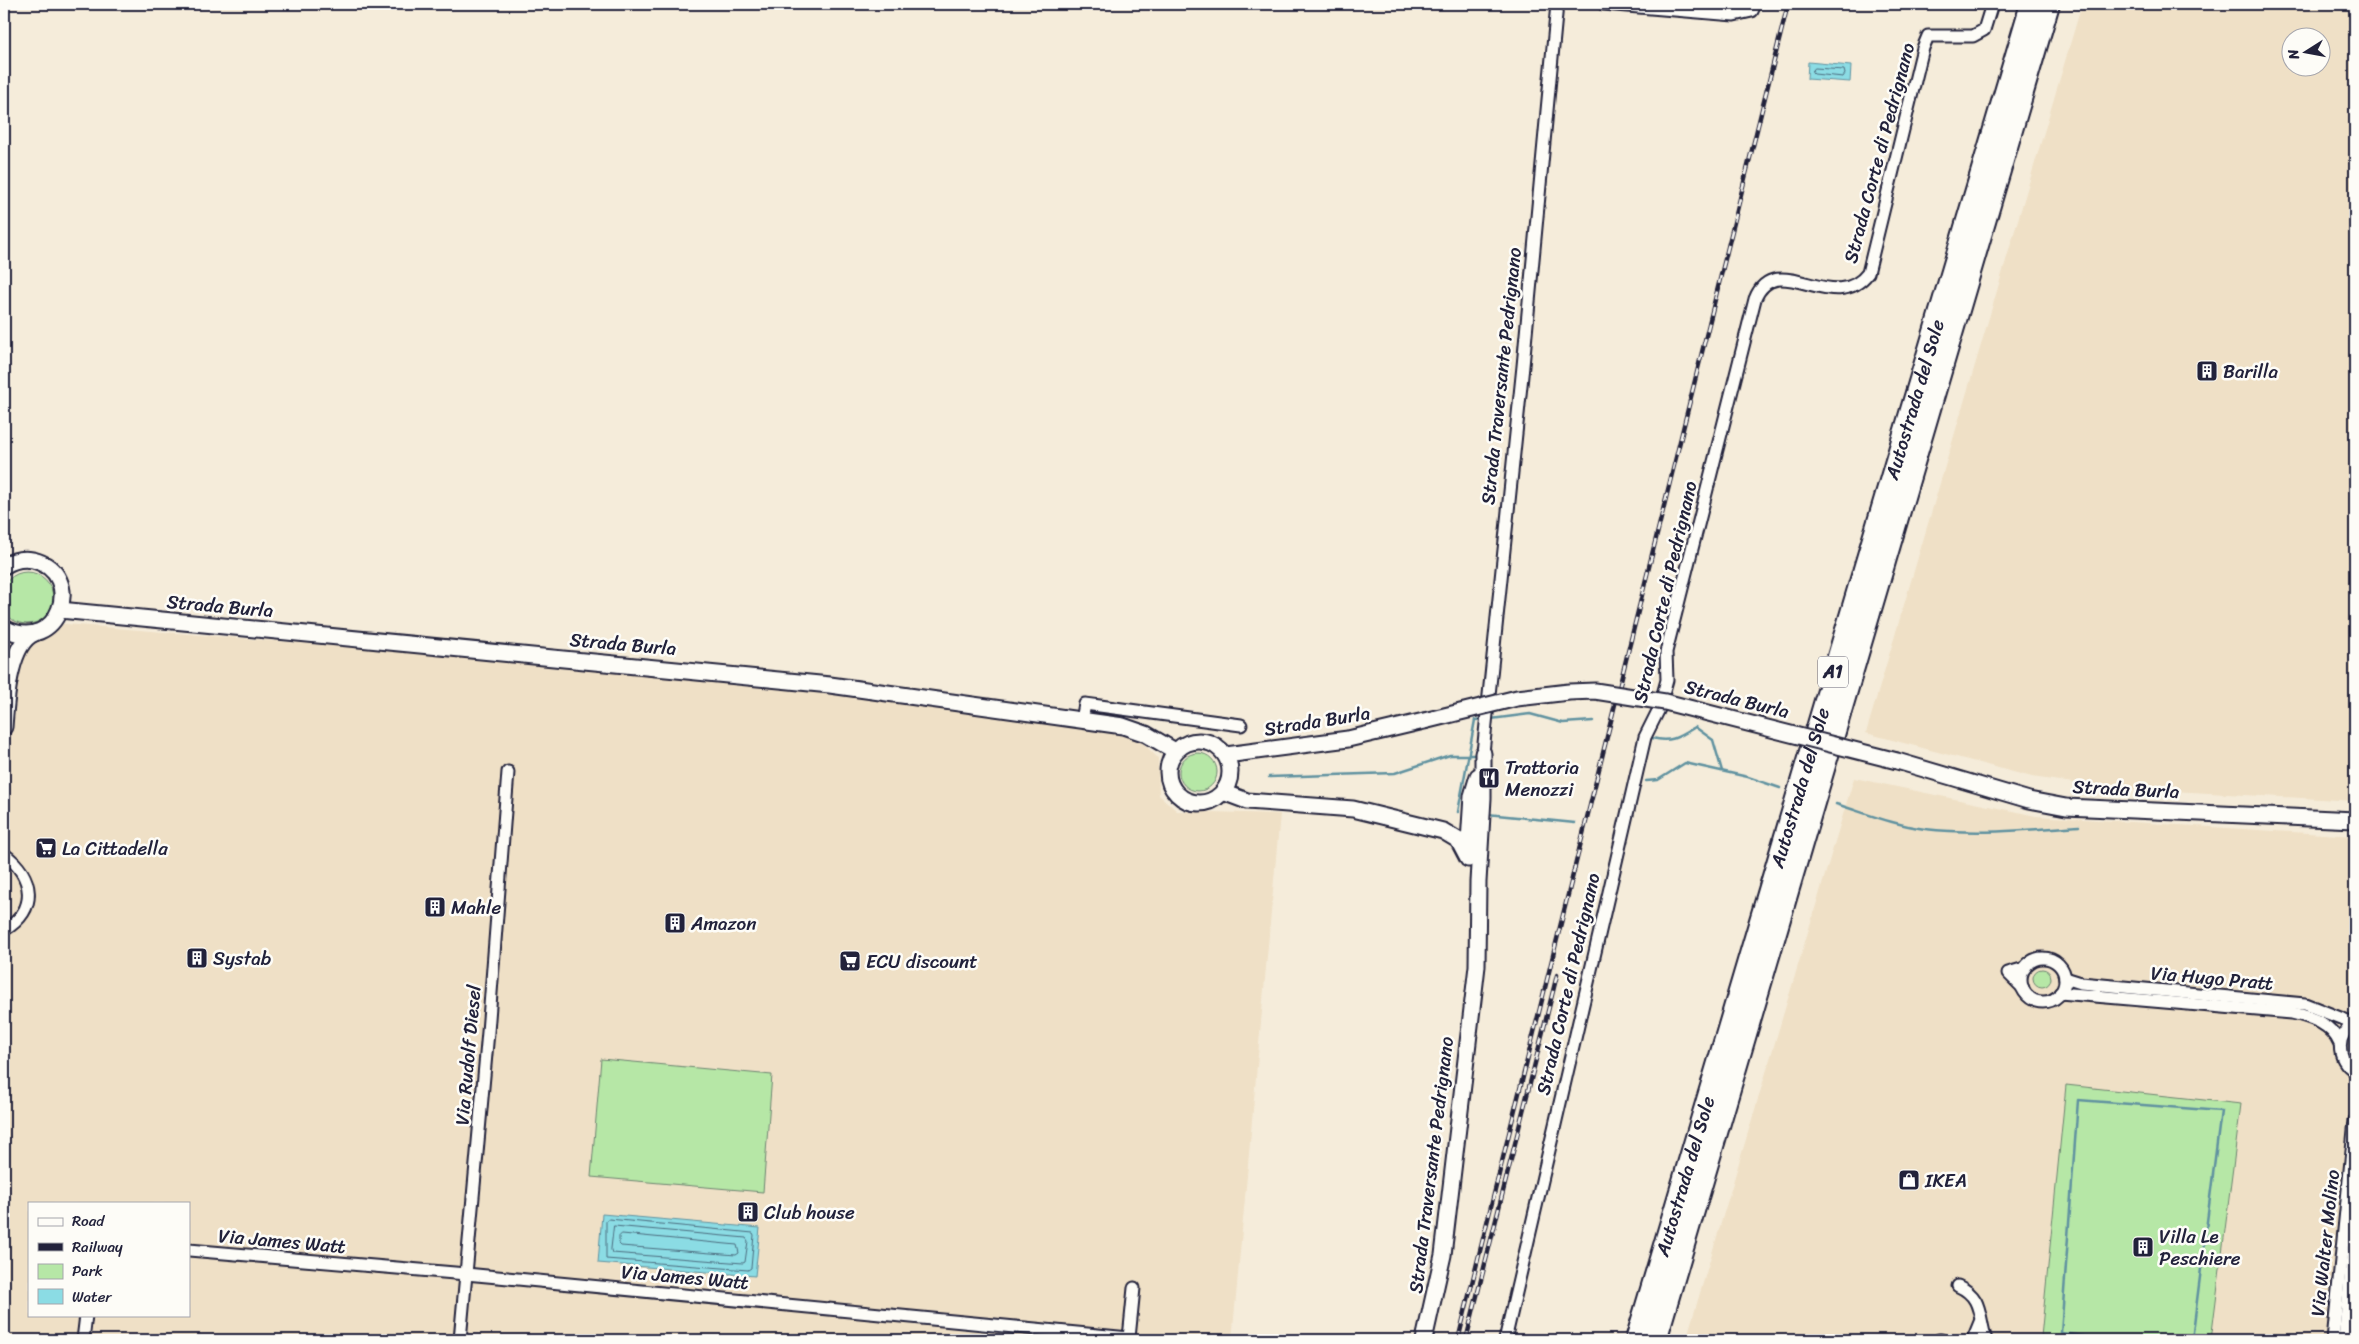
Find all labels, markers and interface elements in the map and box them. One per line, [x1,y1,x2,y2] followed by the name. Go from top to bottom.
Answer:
[2282,28,2332,78] north arrow
[1834,39,1924,267] street label: Strada Corte di Pedrignano
[2280,47,2307,63] text: N
[1471,245,1531,506] street label: Strada Traversante Pedrignano
[1875,315,1954,484] street label: Autostrada del Sole
[2223,355,2278,388] place label: Barilla
[2195,359,2219,383] building icon: Barilla
[1623,478,1707,706] street label: Strada Corte di Pedrignano
[165,585,275,627] street label: Strada Burla
[568,623,678,665] street label: Strada Burla
[1818,656,1848,688] road number: A1
[1681,670,1793,728] street label: Strada Burla
[1262,696,1373,746] street label: Strada Burla
[1760,703,1839,873] street label: Autostrada del Sole
[1505,751,1580,806] place label: Trattoria Menozzi
[1477,766,1501,790] restaurant icon: Trattoria Menozzi
[2072,770,2181,808] street label: Strada Burla
[62,832,168,865] place label: La Cittadella
[34,836,58,860] supermarket icon: La Cittadella
[1526,870,1610,1098] street label: Strada Corte di Pedrignano
[451,891,501,924] place label: Mahle
[423,895,447,919] building icon: Mahle
[690,907,757,940] place label: Amazon
[663,911,687,935] building icon: Amazon
[213,942,271,975] place label: Systab
[866,945,978,978] place label: ECU discount
[185,946,209,970] building icon: Systab
[838,949,862,973] supermarket icon: ECU discount
[2149,956,2275,1000] street label: Via Hugo Pratt
[445,983,491,1127] street label: Via Rudolf Diesel
[1399,1034,1463,1295] street label: Strada Traversante Pedrignano
[1645,1092,1724,1261] street label: Autostrada del Sole
[1924,1164,1967,1197] place label: IKEA
[1897,1168,1921,1192] shop icon: IKEA
[2301,1168,2349,1318] street label: Via Walter Molino
[764,1196,855,1229] place label: Club house
[736,1200,760,1224] building icon: Club house
[28,1202,190,1316] legend
[72,1208,105,1234] text: Road
[217,1219,347,1263] street label: Via James Watt
[2159,1220,2241,1275] place label: Villa Le Peschiere
[72,1234,123,1260] text: Railway
[2131,1235,2155,1259] building icon: Villa Le Peschiere
[620,1255,750,1299] street label: Via James Watt
[72,1258,103,1284] text: Park
[72,1284,112,1310] text: Water

